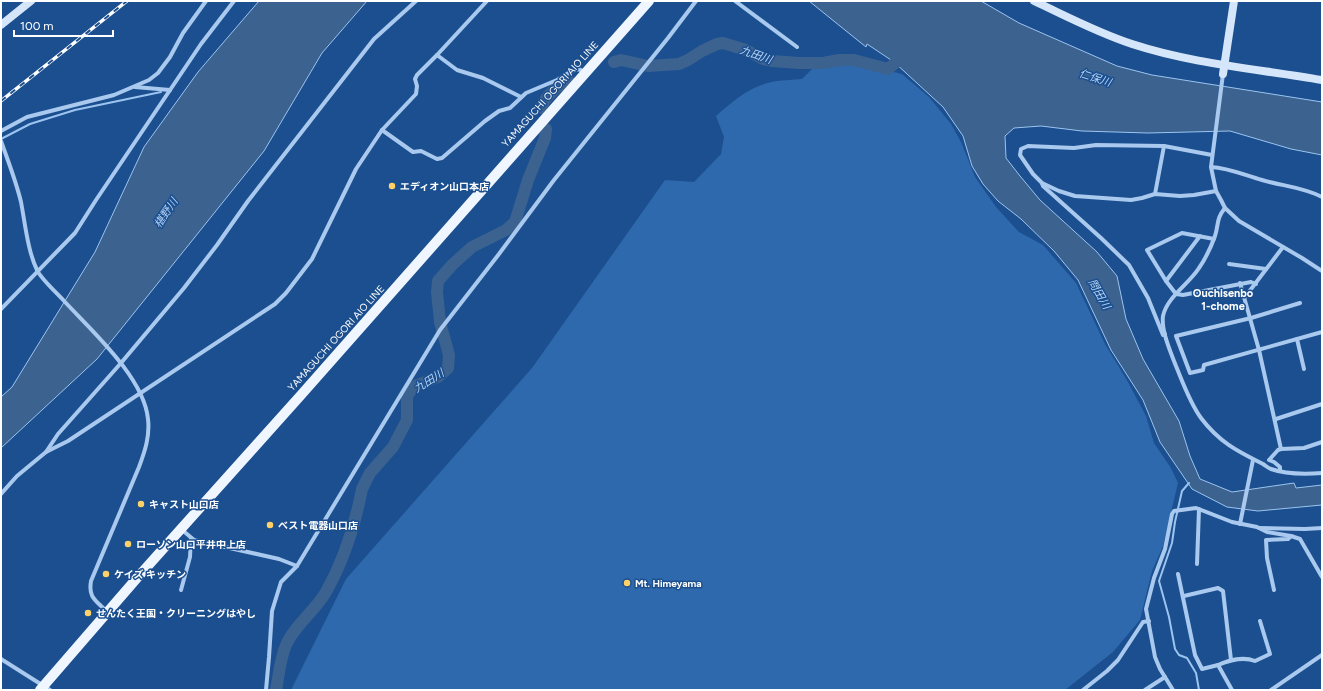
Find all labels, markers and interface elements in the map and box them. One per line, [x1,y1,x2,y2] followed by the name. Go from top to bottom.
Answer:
[14,12,113,38] scale bar
[20,19,54,33] text: 100 m
[499,38,601,150] street label: YAMAGUCHI OGORI AIO LINE
[738,43,775,67] water label: 九田川
[1077,67,1114,90] water label: 仁保川
[400,180,489,193] place label: エディオン山口本店
[387,181,397,191] marker: エディオン山口本店
[151,195,181,230] water label: 椹野川
[1085,276,1113,312] water label: 問田川
[285,282,387,394] street label: YAMAGUCHI OGORI AIO LINE
[1193,287,1254,313] district label: Ouchisenbo 1-chome
[412,366,447,395] water label: 九田川
[149,498,219,511] place label: キャスト山口店
[136,499,146,509] marker: キャスト山口店
[278,519,358,532] place label: ベスト電器山口店
[265,520,275,530] marker: ベスト電器山口店
[136,538,246,551] place label: ローソン山口平井中上店
[123,539,133,549] marker: ローソン山口平井中上店
[114,568,186,581] place label: ケイズ キッチン
[101,569,111,579] marker: ケイズ キッチン
[635,577,702,590] place label: Mt. Himeyama
[622,578,632,588] marker: Mt. Himeyama
[96,607,256,620] place label: せんたく王国・クリーニングはやし
[83,608,93,618] marker: せんたく王国・クリーニングはやし

